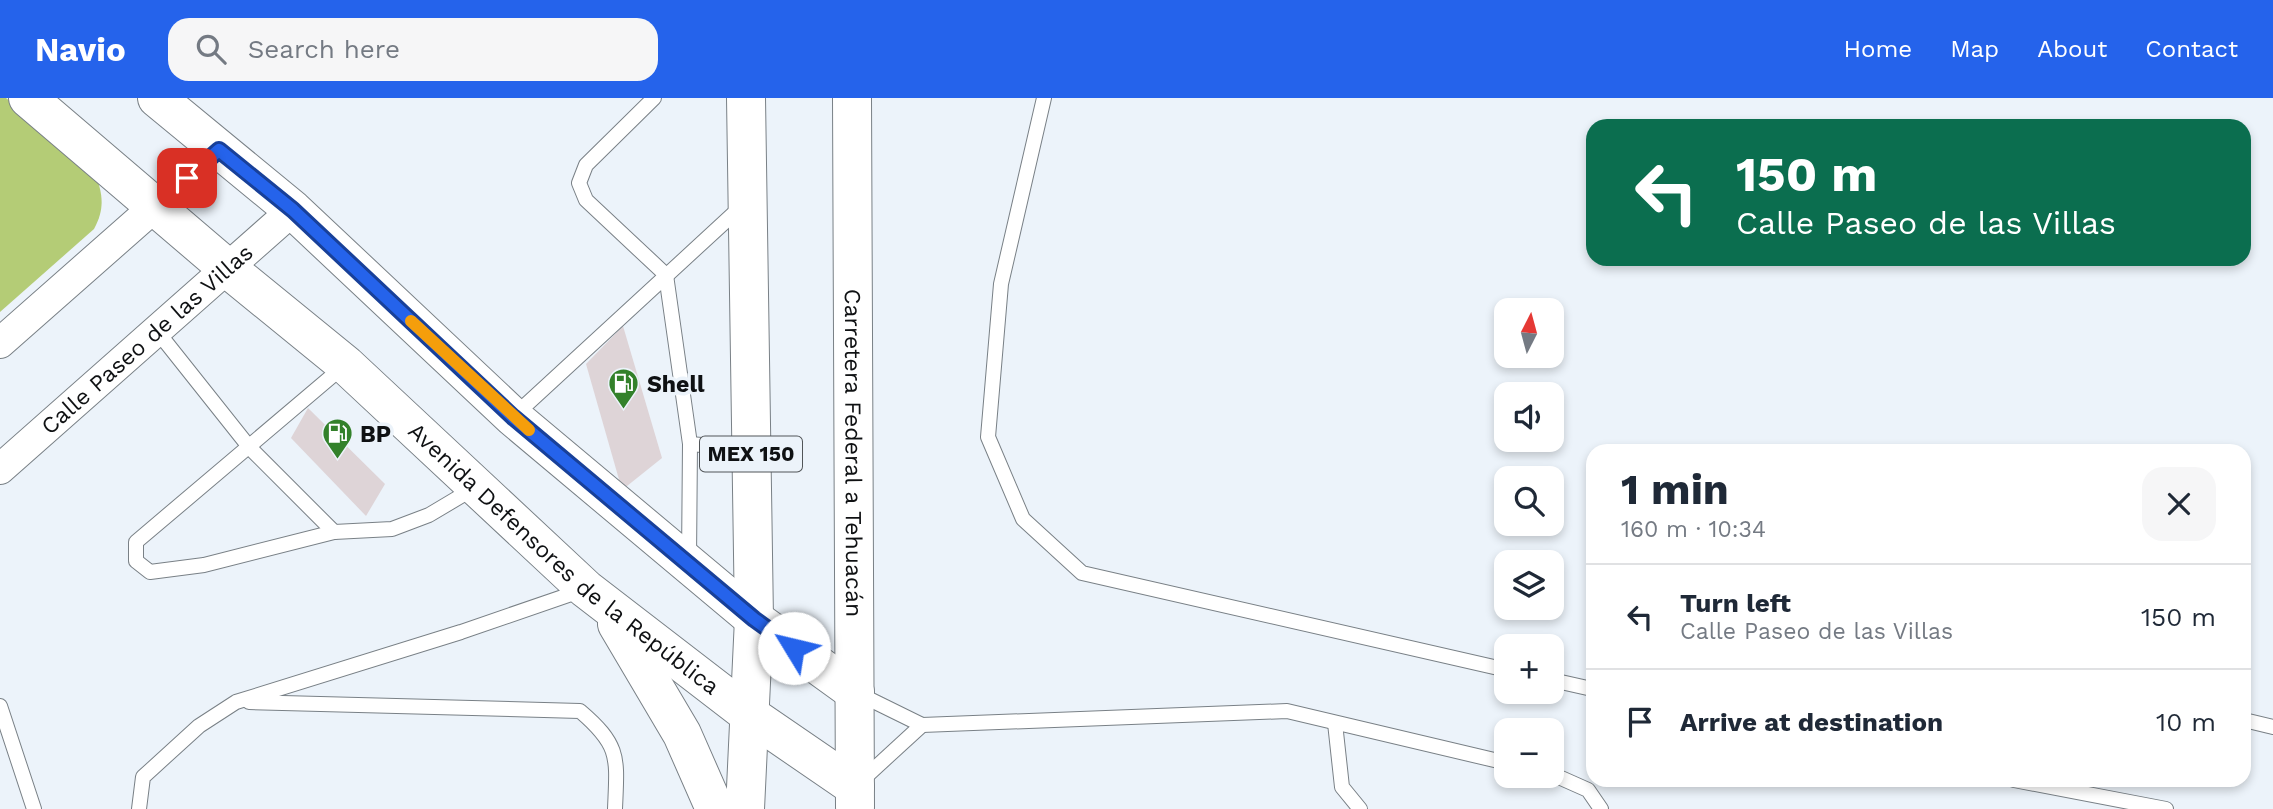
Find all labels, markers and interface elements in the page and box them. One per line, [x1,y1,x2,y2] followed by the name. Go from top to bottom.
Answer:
[168,18,658,81] search box
[35,30,126,69] text: Navio
[192,30,230,68] icon: search
[248,34,400,64] text: Search here
[1844,35,1912,63] text: Home
[1950,35,1999,63] text: Map
[2037,35,2107,63] text: About
[2145,35,2238,63] text: Contact
[1736,145,1877,203] text: 150 m
[1621,147,1712,238] icon: left
[157,148,217,208] pin
[168,159,206,197] icon: arrive
[1736,204,2116,242] text: Calle Paseo de las Villas
[36,239,258,440] street label: Calle Paseo de las Villas
[839,289,867,617] street label: Carretera Federal a Tehuacán
[1494,298,1564,368] north arrow
[1494,298,1564,788] map controls
[607,367,641,411] fuel station icon: Shell
[647,371,705,398] place label: Shell
[1494,382,1564,452] button: sound
[320,417,354,461] fuel station icon: BP
[403,417,724,701] street label: Avenida Defensores de la República
[360,421,391,448] place label: BP
[700,436,802,472] road number: MEX 150
[1621,465,1729,514] text: 1 min
[1494,466,1564,536] button: search
[2142,467,2216,541] button: close
[1621,516,1766,543] text: 160 m · 10:34
[1494,550,1564,620] button: layers
[1680,588,1791,618] text: Turn left
[1621,598,1659,636] icon: left
[2141,602,2216,632] text: 150 m
[757,611,831,685] position arrow
[1680,618,1953,645] text: Calle Paseo de las Villas
[1494,634,1564,704] button: +
[1621,703,1659,741] icon: arrive
[1680,707,1943,737] text: Arrive at destination
[2156,707,2216,737] text: 10 m
[1494,718,1564,788] button: −

